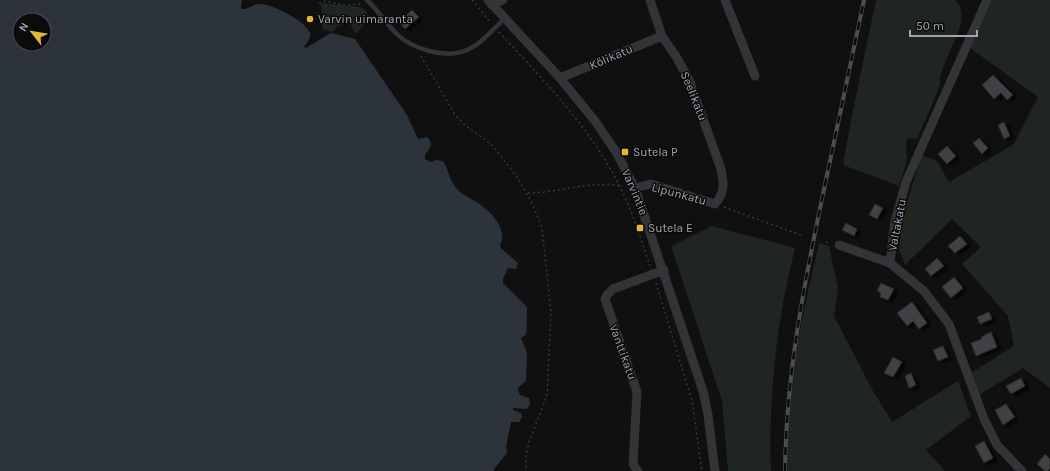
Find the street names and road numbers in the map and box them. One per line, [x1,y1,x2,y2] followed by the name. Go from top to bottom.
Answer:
[587,42,635,72] street label: Kölikatu
[678,69,710,123] street label: Seelikatu
[619,167,651,217] street label: Varvintie
[650,180,708,208] street label: Lipunkatu
[885,198,909,252] street label: Valtakatu
[607,322,639,382] street label: Vanttikatu

